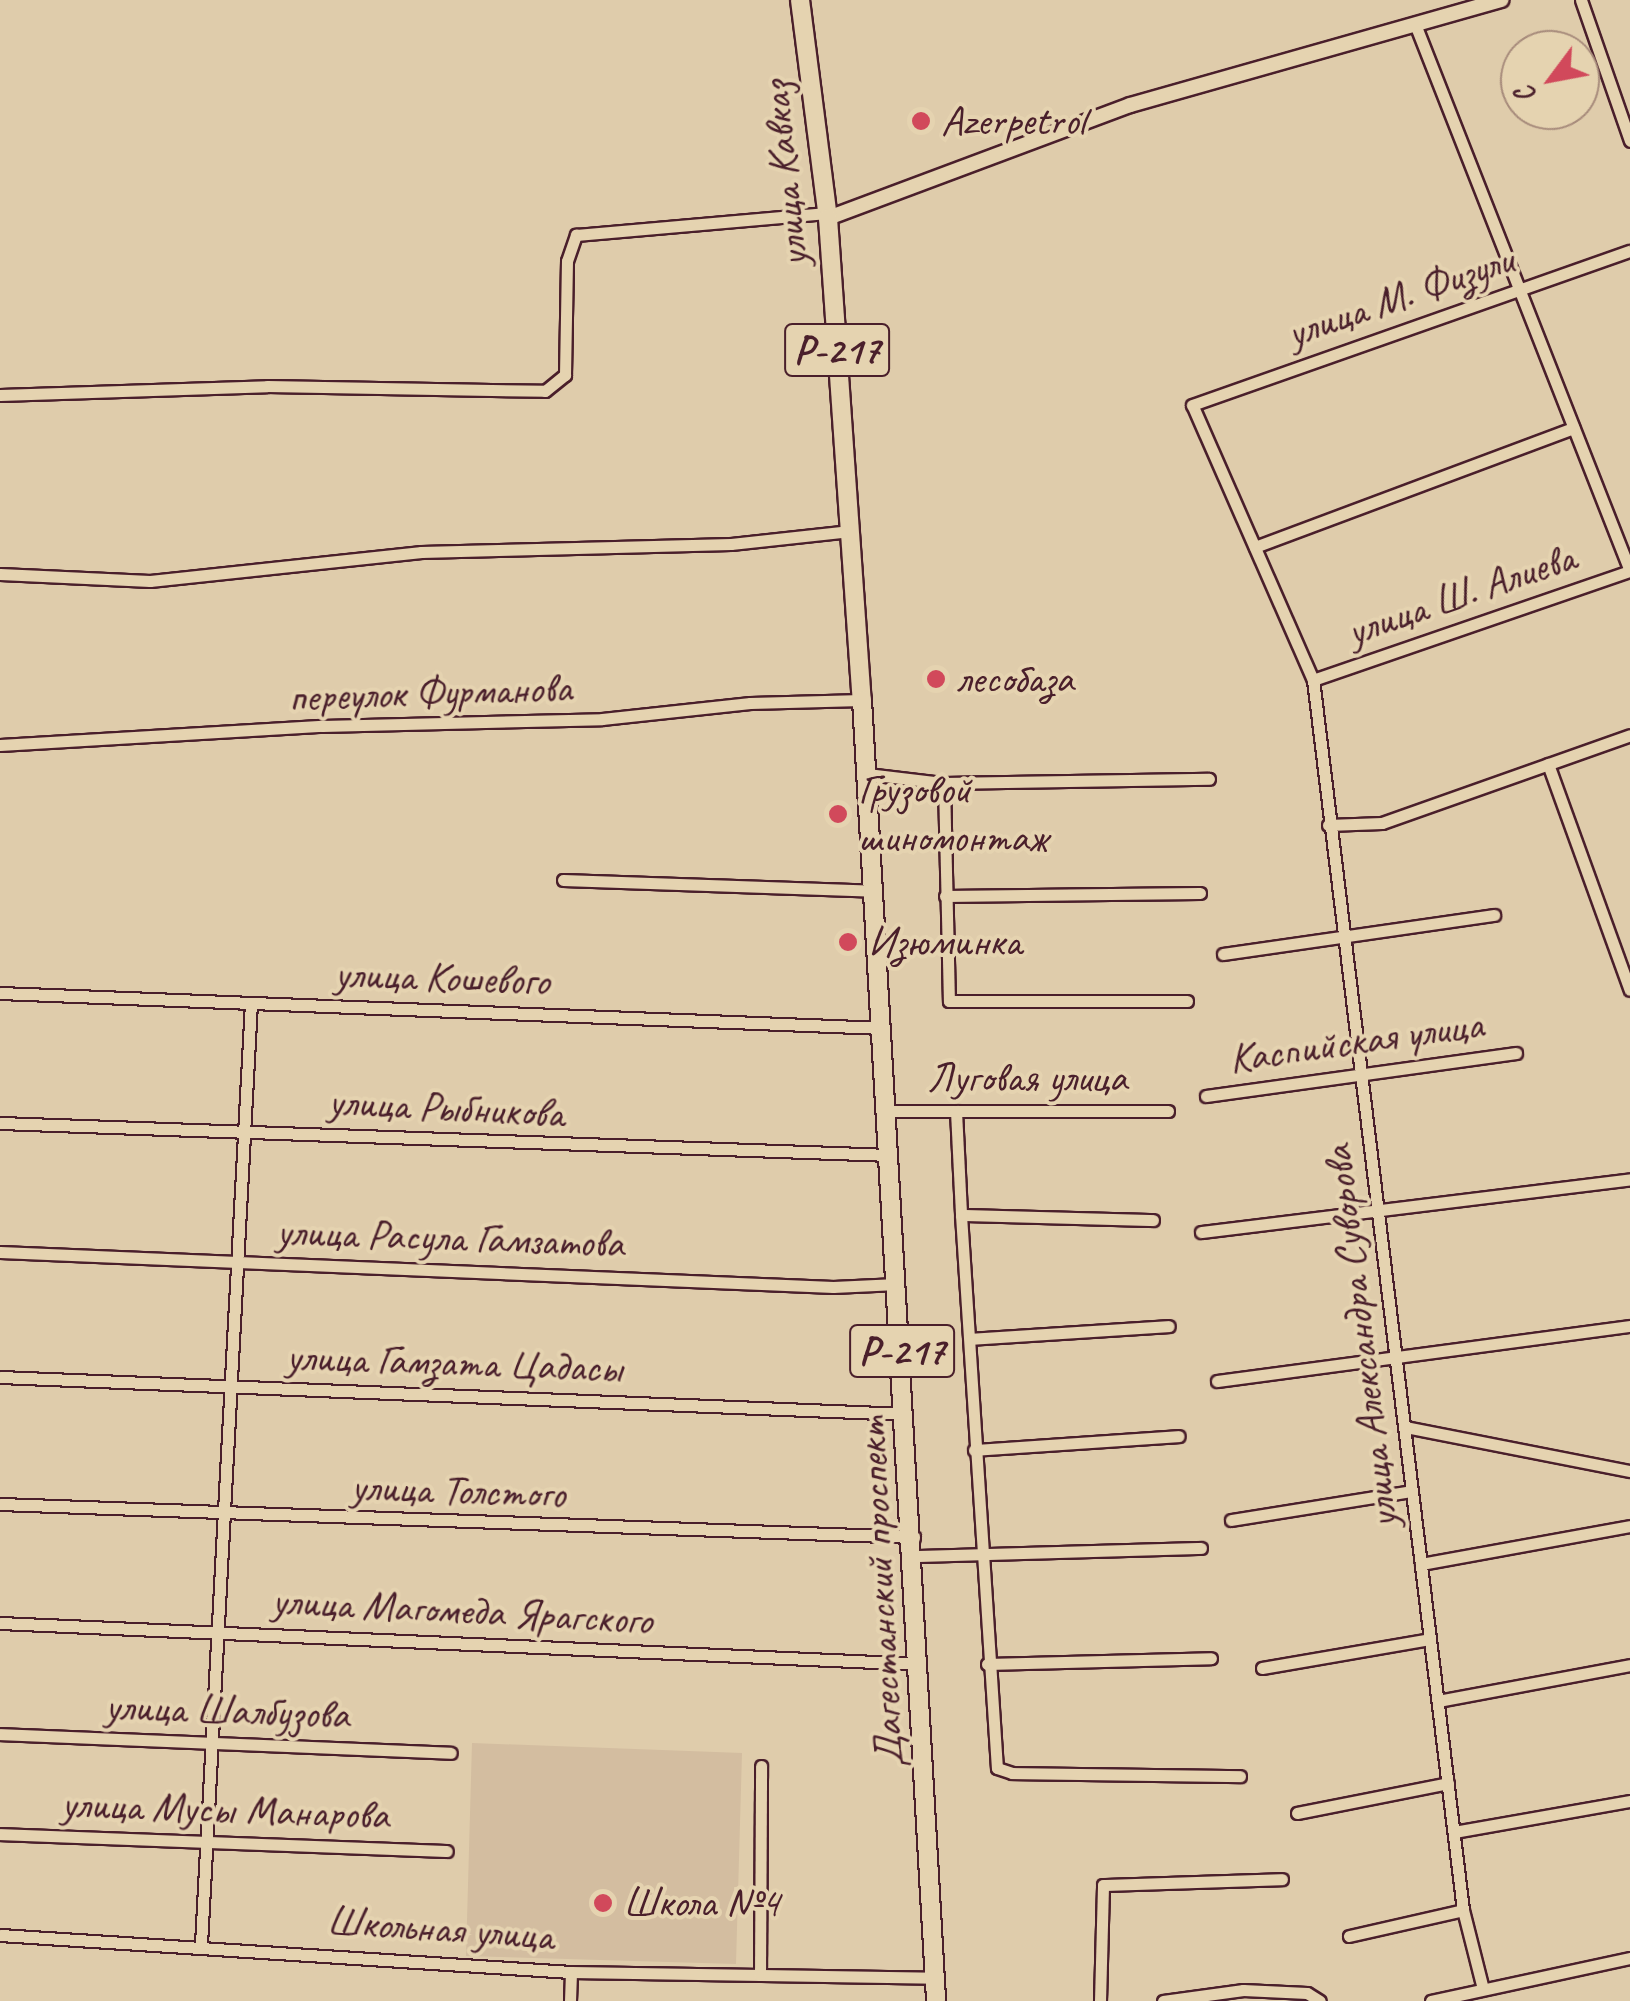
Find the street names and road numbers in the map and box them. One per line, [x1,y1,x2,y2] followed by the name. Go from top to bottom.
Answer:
[750,79,820,269] street label: улица Кавказ
[1280,235,1520,359] street label: улица М. Физули
[782,315,892,385] road number: Р-217
[1340,532,1582,658] street label: улица Ш. Алиева
[285,663,575,723] street label: переулок Фурманова
[334,949,550,1007] street label: улица Кошевого
[1224,999,1488,1085] street label: Каспийская улица
[926,1053,1128,1103] street label: Луговая улица
[327,1077,565,1139] street label: улица Рыбникова
[1312,1142,1410,1532] street label: улица Александра Суворова
[276,1207,624,1269] street label: улица Расула Гамзатова
[847,1316,957,1386] road number: Р-217
[285,1332,623,1394] street label: улица Гамзата Цадасы
[847,1415,915,1769] street label: Дагестанский проспект
[350,1462,566,1520] street label: улица Толстого
[267,1576,657,1646] street label: улица Магомеда Ярагского
[105,1682,349,1740] street label: улица Шалбузова
[61,1779,389,1841] street label: улица Мусы Манарова
[324,1896,556,1962] street label: Школьная улица

